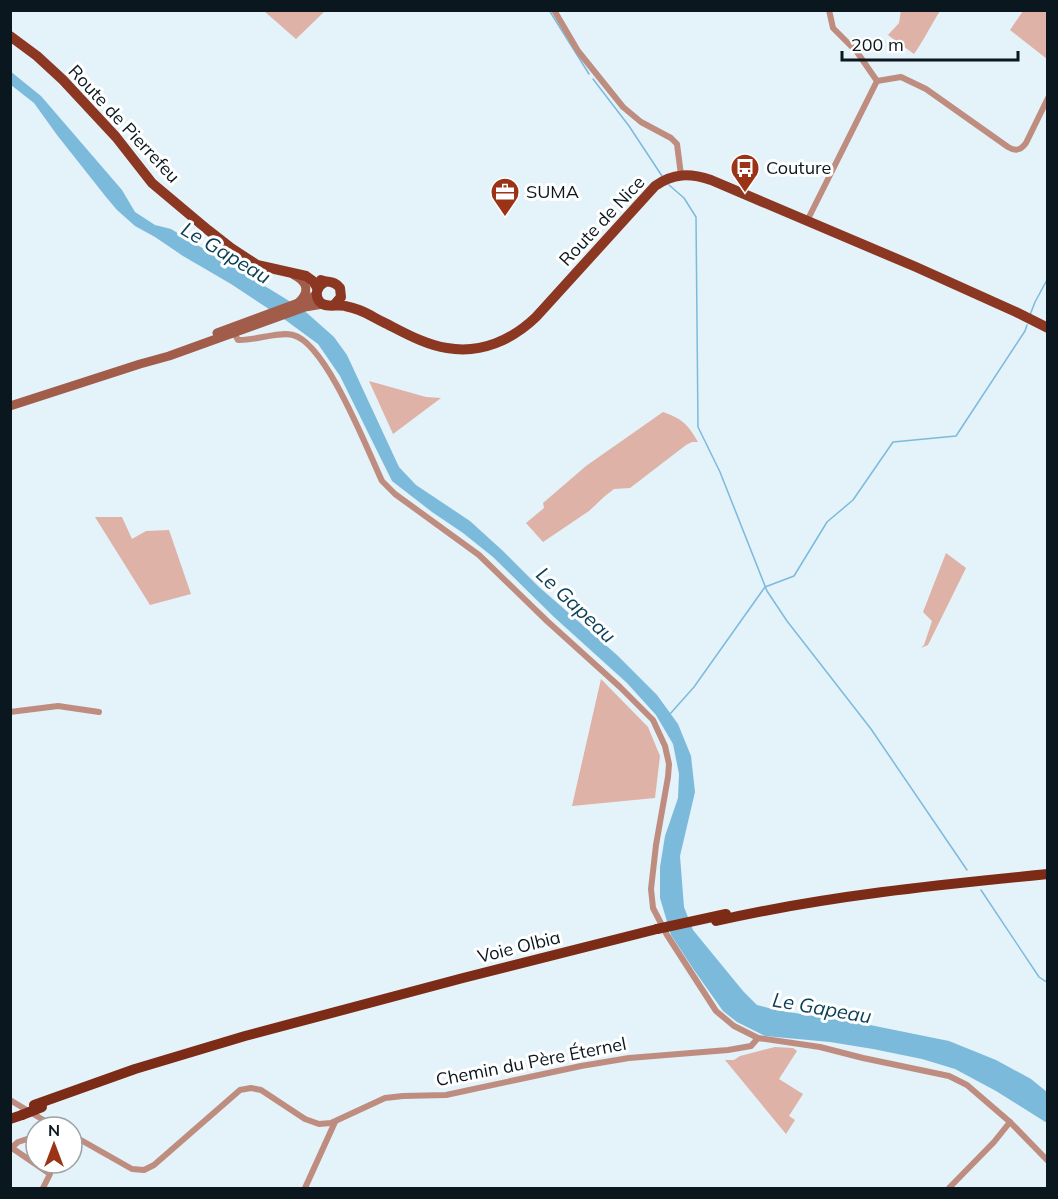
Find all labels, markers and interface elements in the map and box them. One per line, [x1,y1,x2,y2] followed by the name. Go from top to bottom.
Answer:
[842,24,1018,62] scale bar
[851,33,904,56] text: 200 m
[64,60,185,188] street label: Route de Pierrefeu
[729,152,761,194] bus stop icon: Couture
[766,156,831,179] place label: Couture
[554,171,649,271] street label: Route de Nice
[489,176,521,218] office icon: SUMA
[526,180,579,203] place label: SUMA
[177,216,276,289] water label: Le Gapeau
[531,561,621,648] water label: Le Gapeau
[475,925,563,968] street label: Voie Olbia
[771,987,873,1028] water label: Le Gapeau
[434,1032,628,1091] street label: Chemin du Père Éternel
[24,1115,84,1175] north arrow
[48,1120,60,1140] text: N

